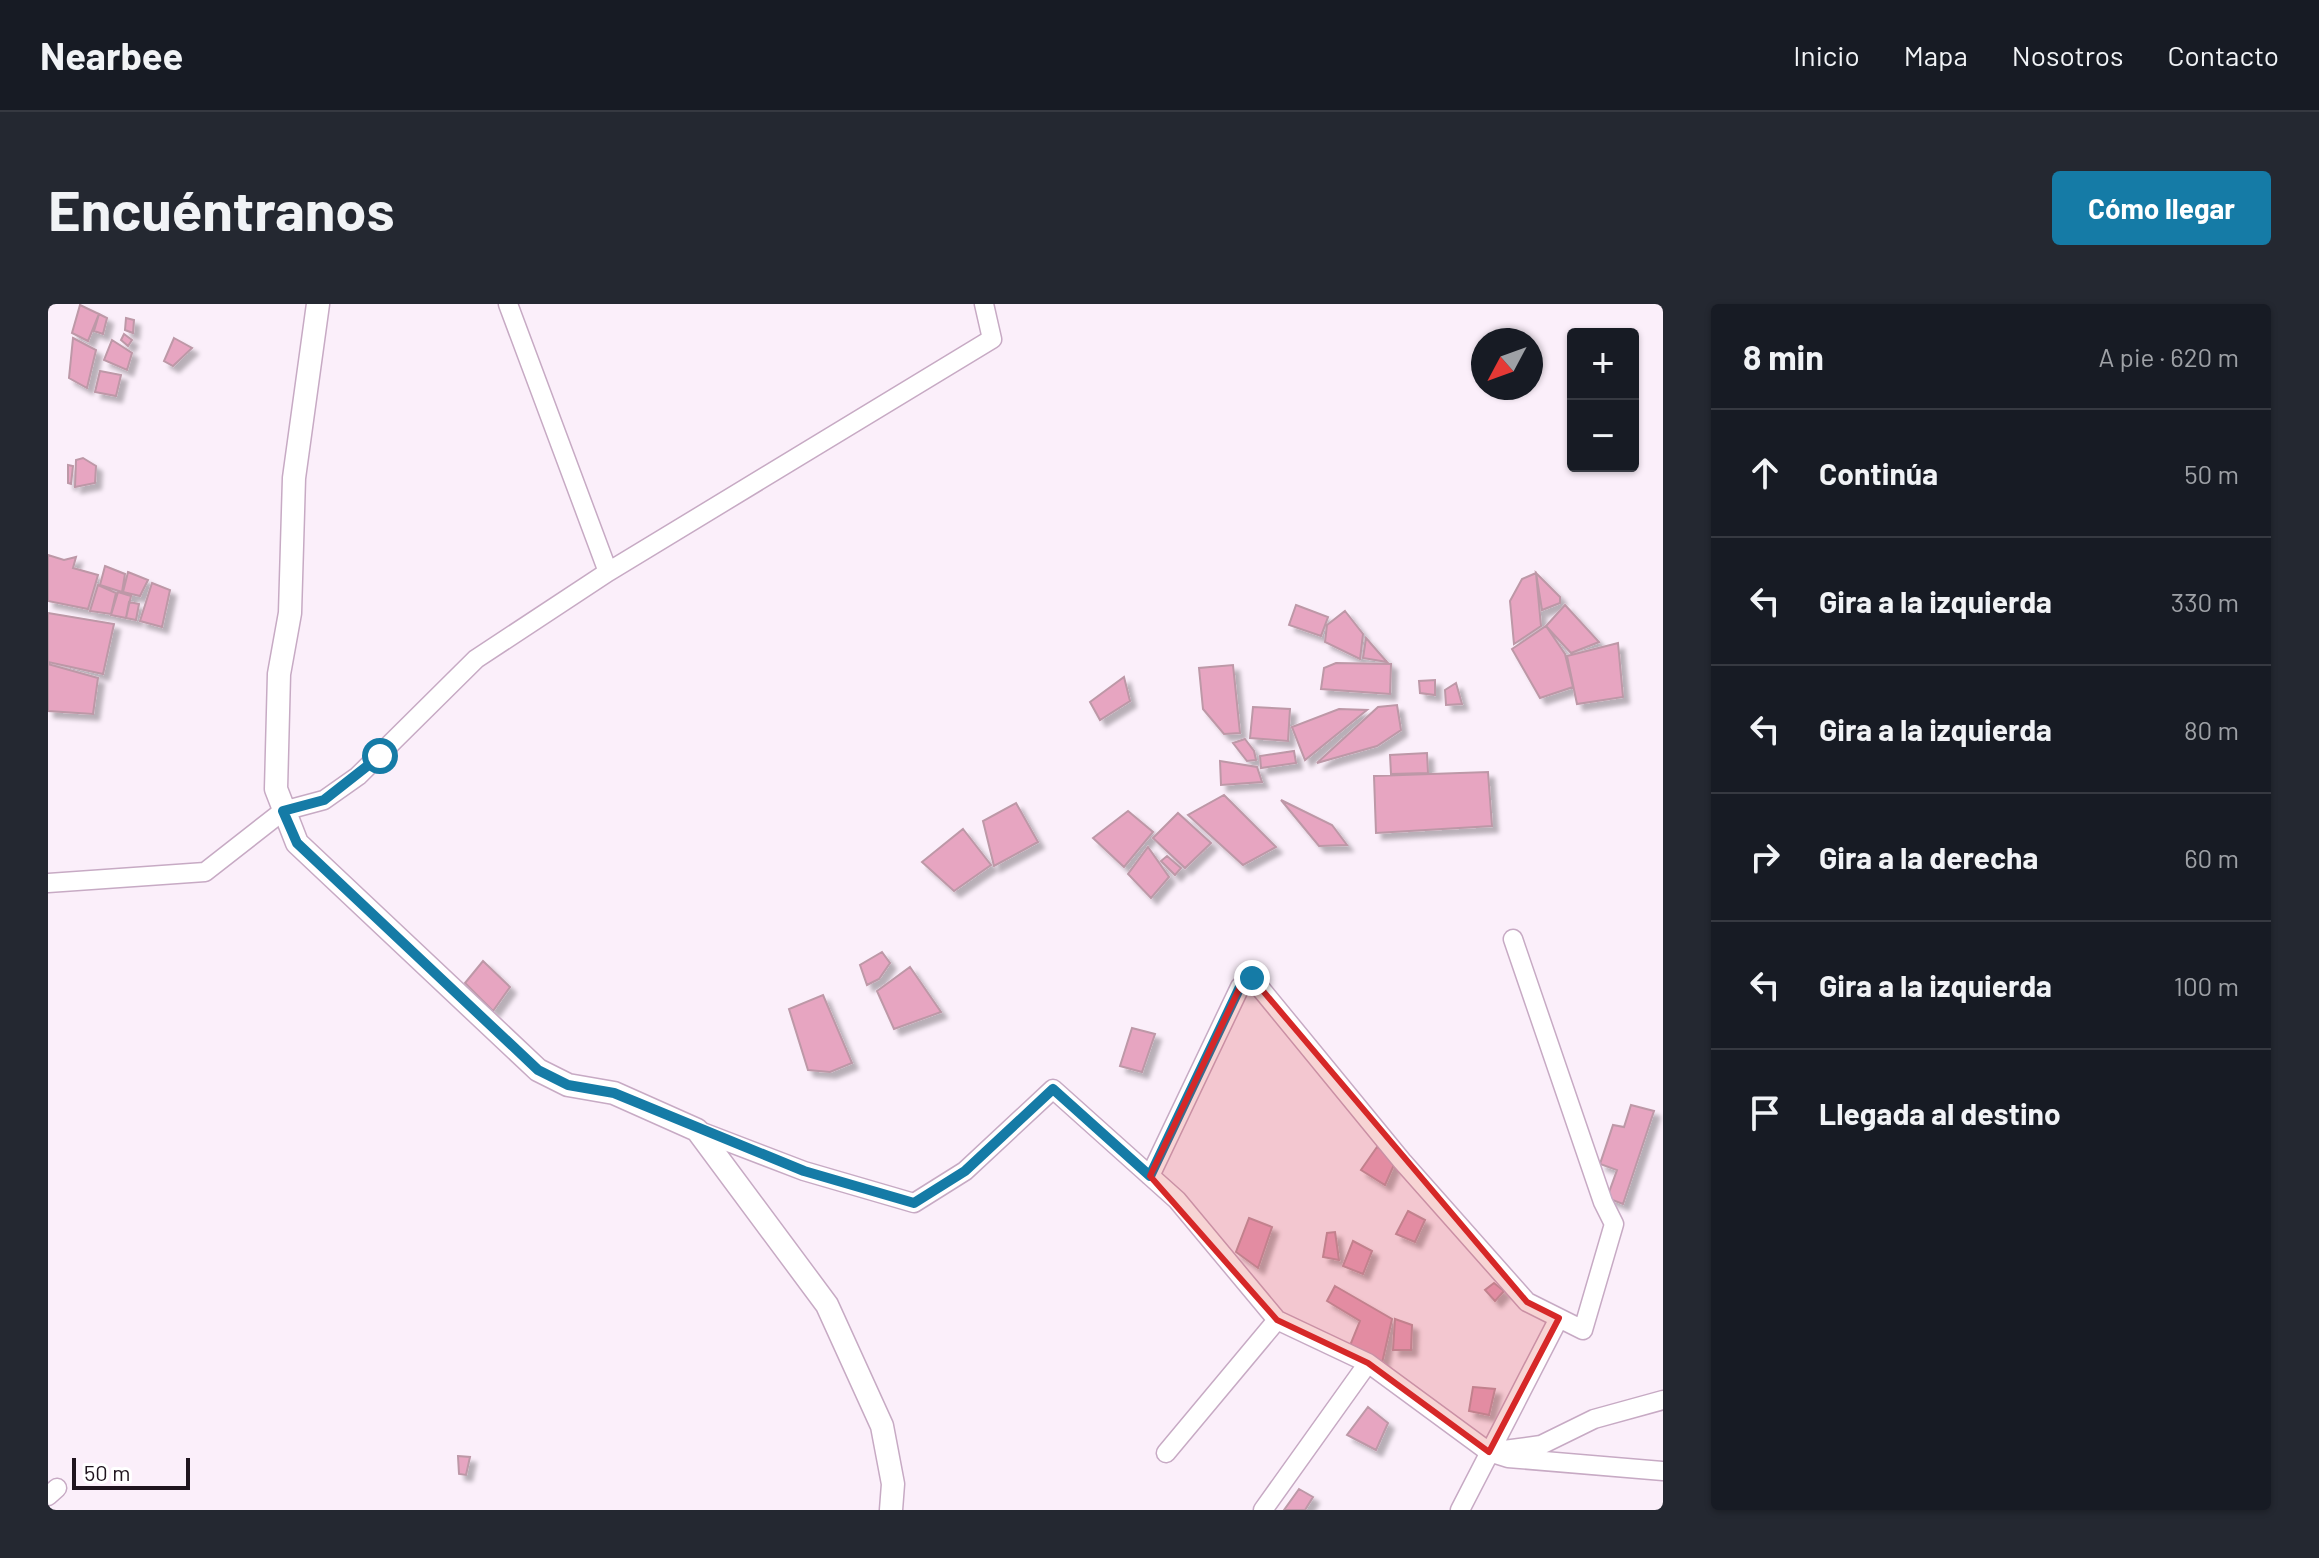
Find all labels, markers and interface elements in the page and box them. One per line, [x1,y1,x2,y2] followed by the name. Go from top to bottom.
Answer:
[40,32,183,78] text: Nearbee
[1793,38,1860,72] text: Inicio
[1904,38,1968,72] text: Mapa
[2012,38,2124,72] text: Nosotros
[2168,38,2279,72] text: Contacto
[2052,171,2271,245] button: Cómo llegar
[48,175,395,242] text: Encuéntranos
[1471,328,1543,400] north arrow
[1567,328,1639,472] map controls
[1567,328,1639,400] button: +
[1743,336,1824,377] text: 8 min
[2099,341,2239,372] text: A pie · 620 m
[1567,400,1639,472] button: −
[1743,451,1787,495] icon: ahead
[1819,455,1938,491] text: Continúa
[2184,458,2239,489] text: 50 m
[1743,579,1787,623] icon: left
[1819,583,2052,619] text: Gira a la izquierda
[2171,586,2239,617] text: 330 m
[1743,707,1787,751] icon: left
[1819,711,2052,747] text: Gira a la izquierda
[2184,714,2239,745] text: 80 m
[362,738,398,774] route start
[1743,835,1787,879] icon: right
[1819,839,2038,875] text: Gira a la derecha
[2184,842,2239,873] text: 60 m
[1234,960,1270,996] route end
[1743,963,1787,1007] icon: left
[1819,967,2052,1003] text: Gira a la izquierda
[2174,970,2239,1001] text: 100 m
[1743,1091,1787,1135] icon: arrive
[1819,1095,2061,1131] text: Llegada al destino
[72,1454,190,1490] scale bar
[84,1459,130,1485] text: 50 m

